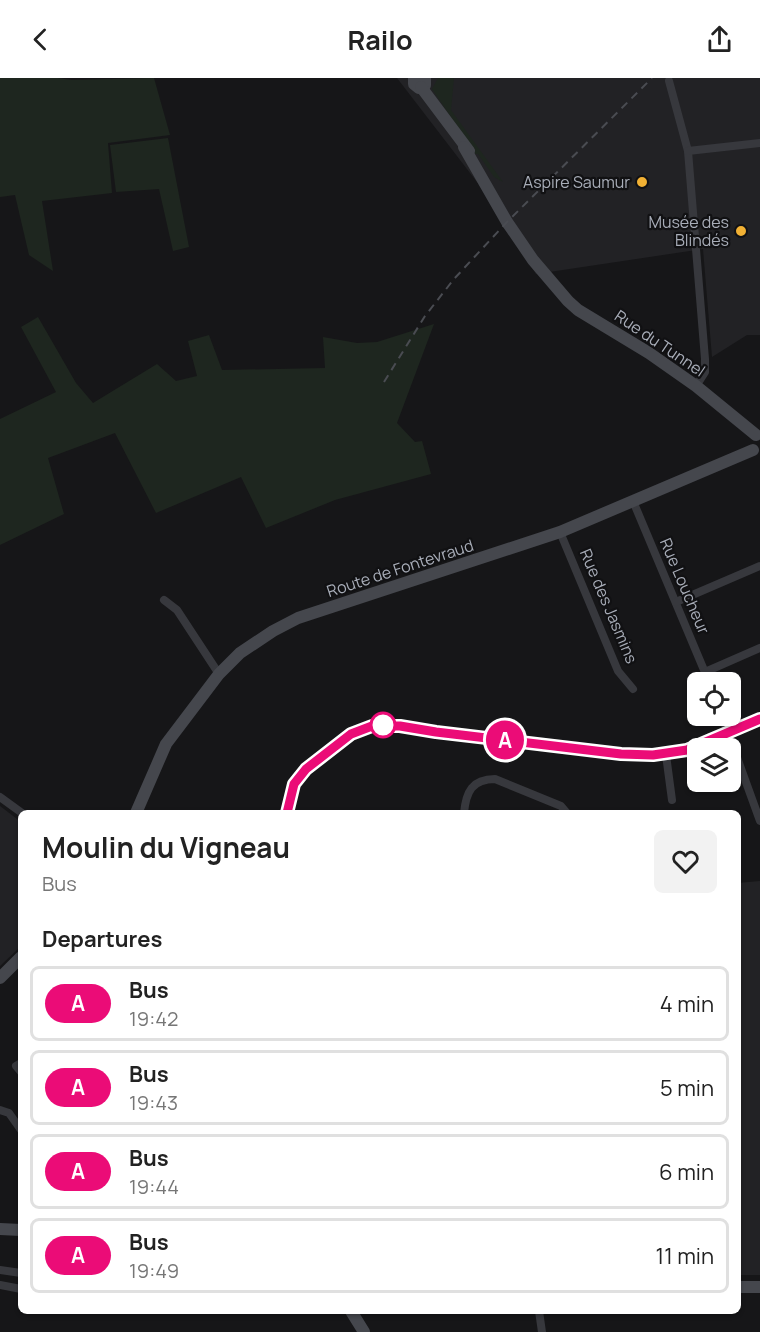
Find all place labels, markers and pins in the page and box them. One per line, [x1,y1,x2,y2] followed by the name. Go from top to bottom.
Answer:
[523,171,630,193] place label: Aspire Saumur
[635,175,649,189] marker: Aspire Saumur
[649,211,729,251] place label: Musée des Blindés
[734,224,748,238] marker: Musée des Blindés
[370,712,396,738] unlabelled marker

